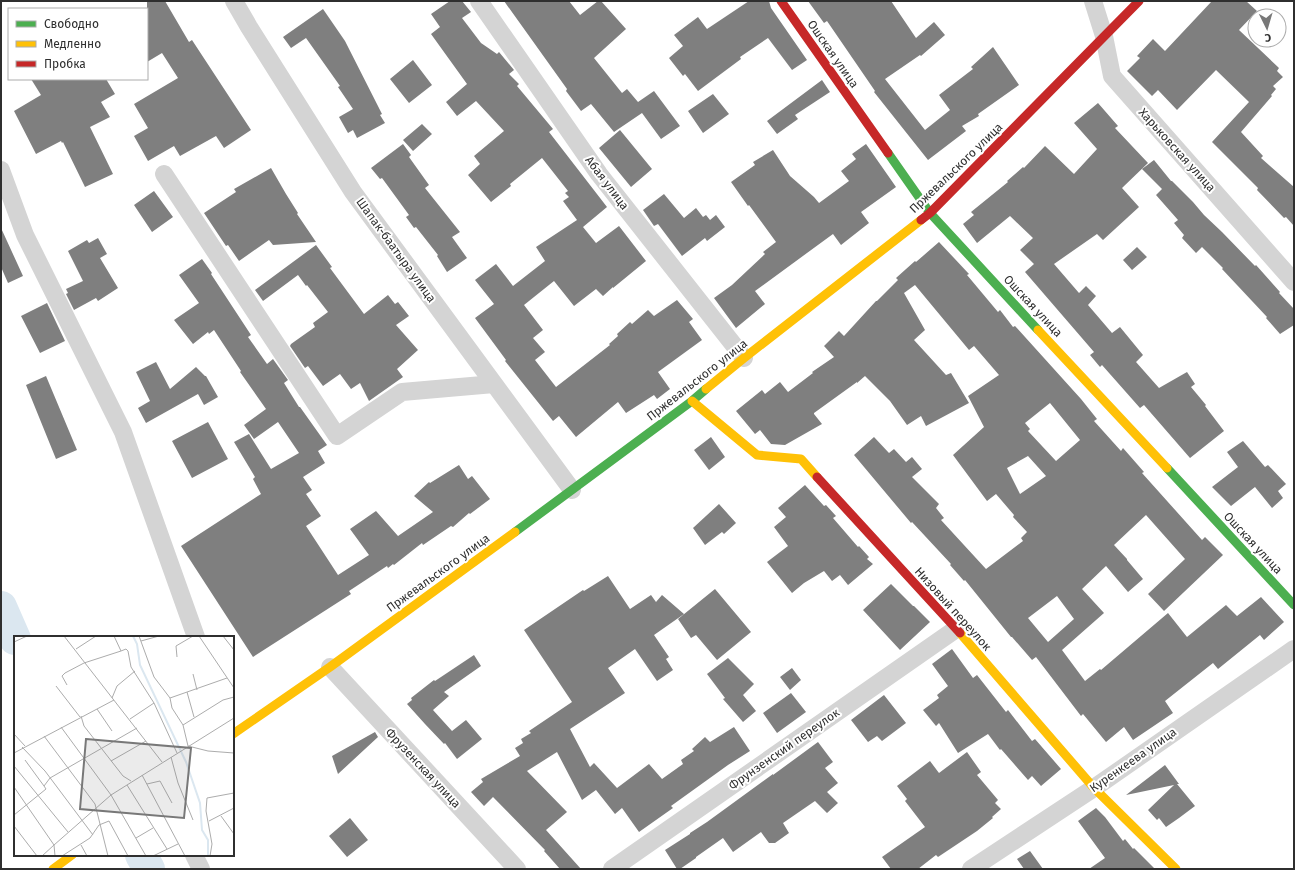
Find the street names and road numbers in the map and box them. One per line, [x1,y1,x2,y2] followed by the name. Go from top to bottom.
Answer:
[804,17,862,91] street label: Ошская улица
[1136,105,1218,195] street label: Харьковская улица
[907,120,1005,216] street label: Пржевальского улица
[582,153,632,213] street label: Абая улица
[353,195,439,305] street label: Шапак-баатыра улица
[1001,272,1065,340] street label: Ошская улица
[644,336,750,424] street label: Пржевальского улица
[1221,509,1285,577] street label: Ошская улица
[384,531,492,615] street label: Пржевальского улица
[912,564,995,654] street label: Низовый переулок
[726,705,843,793] street label: Фрунзенский переулок
[382,725,464,811] street label: Фрузенская улица
[1087,725,1179,795] street label: Куренкеева улица

